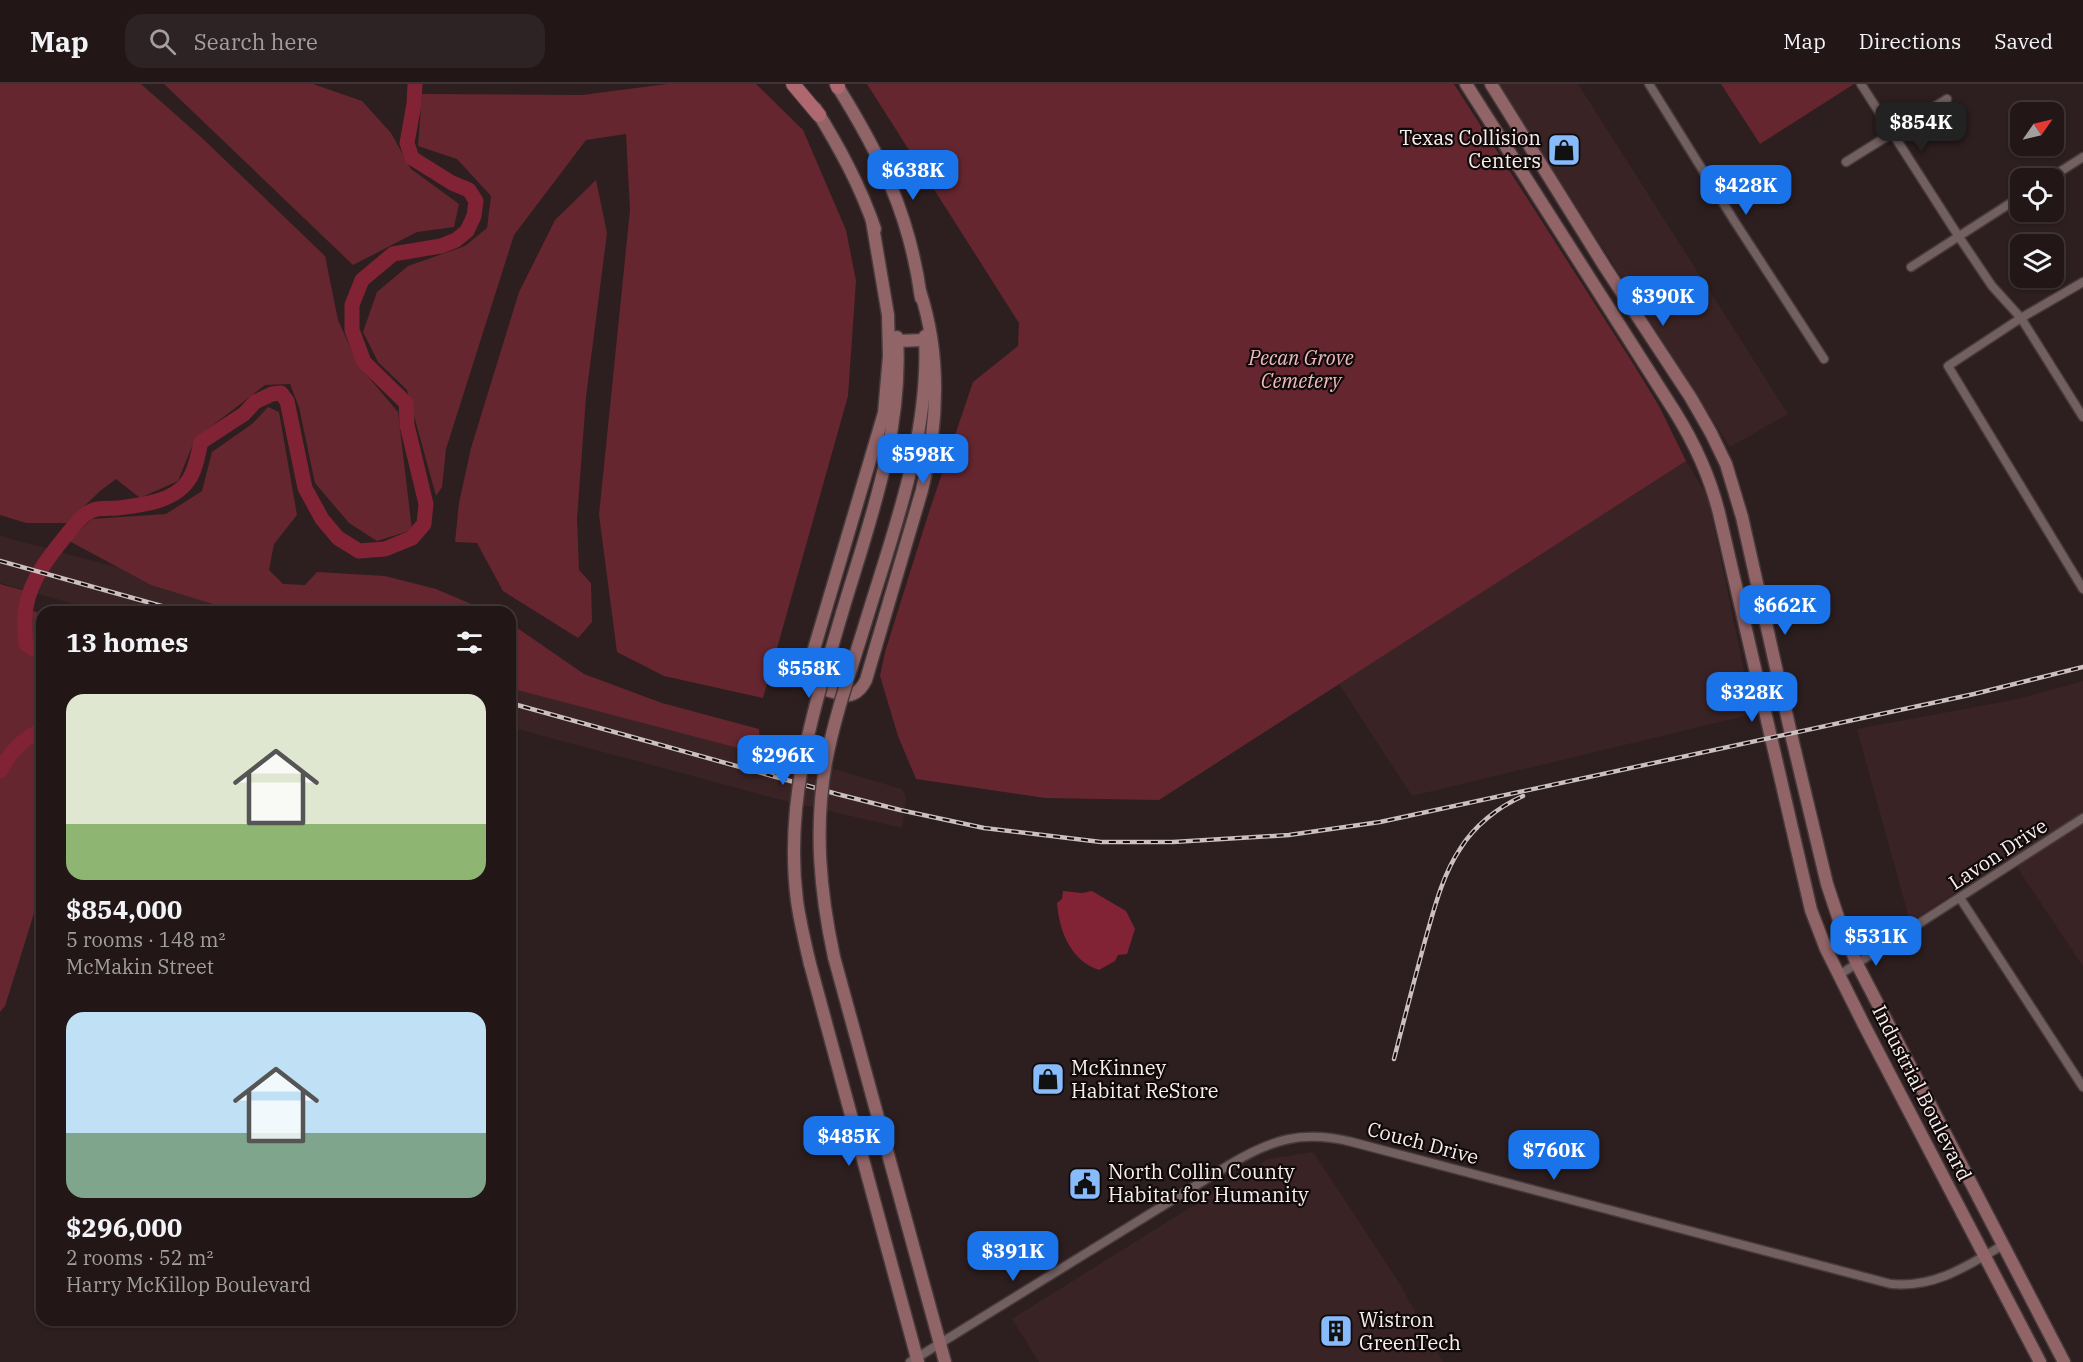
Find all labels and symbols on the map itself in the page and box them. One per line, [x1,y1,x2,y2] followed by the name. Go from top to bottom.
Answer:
[1879,102,1963,153] pin: $854K
[2010,102,2064,156] north arrow
[1399,124,1541,174] place label: Texas Collision Centers
[1546,132,1582,168] shop icon: Texas Collision Centers
[871,150,955,201] pin: $638K
[1704,165,1788,216] pin: $428K
[1621,276,1705,327] pin: $390K
[1247,344,1354,394] park label: Pecan Grove Cemetery
[881,434,965,485] pin: $598K
[1743,585,1827,636] pin: $662K
[767,648,851,699] pin: $558K
[1710,672,1794,723] pin: $328K
[741,735,825,786] pin: $296K
[1943,812,2052,895] street label: Lavon Drive
[1834,916,1918,967] pin: $531K
[1866,1000,1978,1185] street label: Industrial Boulevard
[1071,1054,1219,1104] place label: McKinney Habitat ReStore
[1030,1061,1066,1097] shop icon: McKinney Habitat ReStore
[1364,1115,1482,1170] street label: Couch Drive
[807,1116,891,1167] pin: $485K
[1512,1130,1596,1181] pin: $760K
[1108,1158,1309,1208] place label: North Collin County Habitat for Humanity
[1067,1166,1103,1202] public building icon: North Collin County Habitat for Humanity
[971,1231,1055,1282] pin: $391K
[1359,1306,1461,1356] place label: Wistron GreenTech
[1318,1313,1354,1349] building icon: Wistron GreenTech

